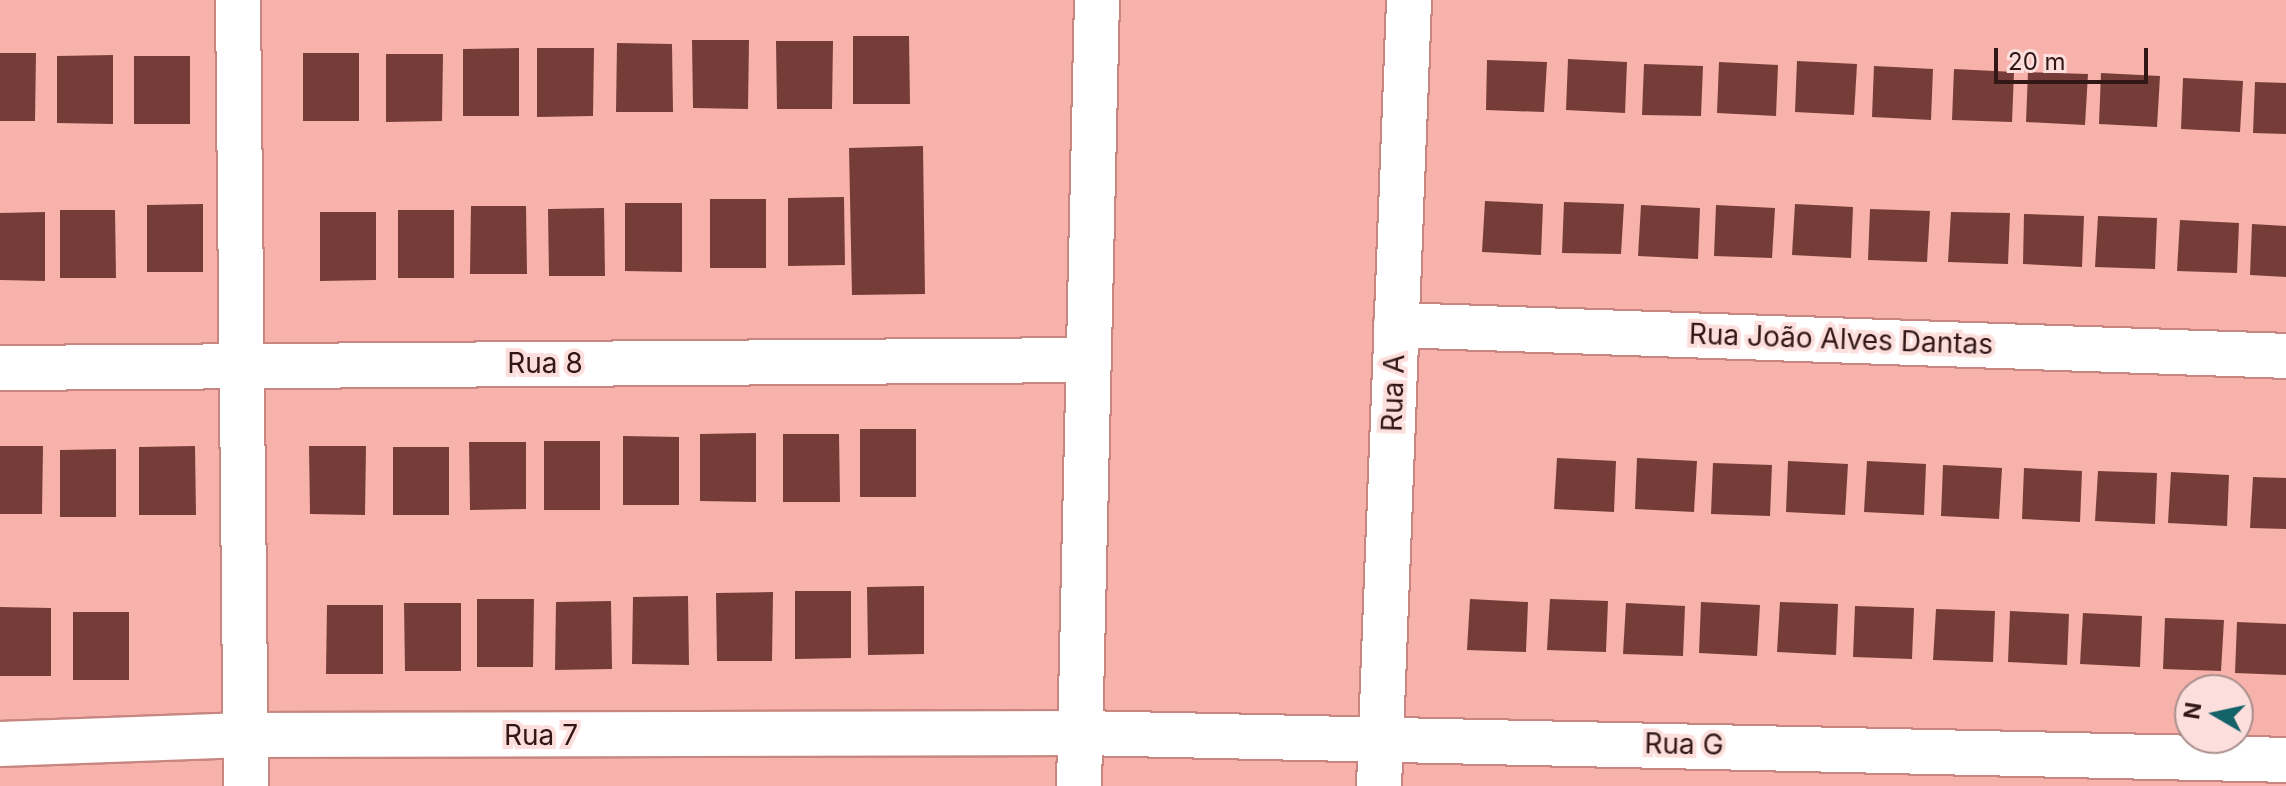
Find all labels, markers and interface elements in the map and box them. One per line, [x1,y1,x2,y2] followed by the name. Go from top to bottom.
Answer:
[1998,32,2152,82] scale bar
[2008,47,2066,76] text: 20 m
[1688,317,1994,361] street label: Rua João Alves Dantas
[507,346,583,380] street label: Rua 8
[1375,354,1411,432] street label: Rua A
[2174,674,2254,754] north arrow
[2178,700,2206,721] text: N
[504,718,578,752] street label: Rua 7
[1644,727,1724,761] street label: Rua G

